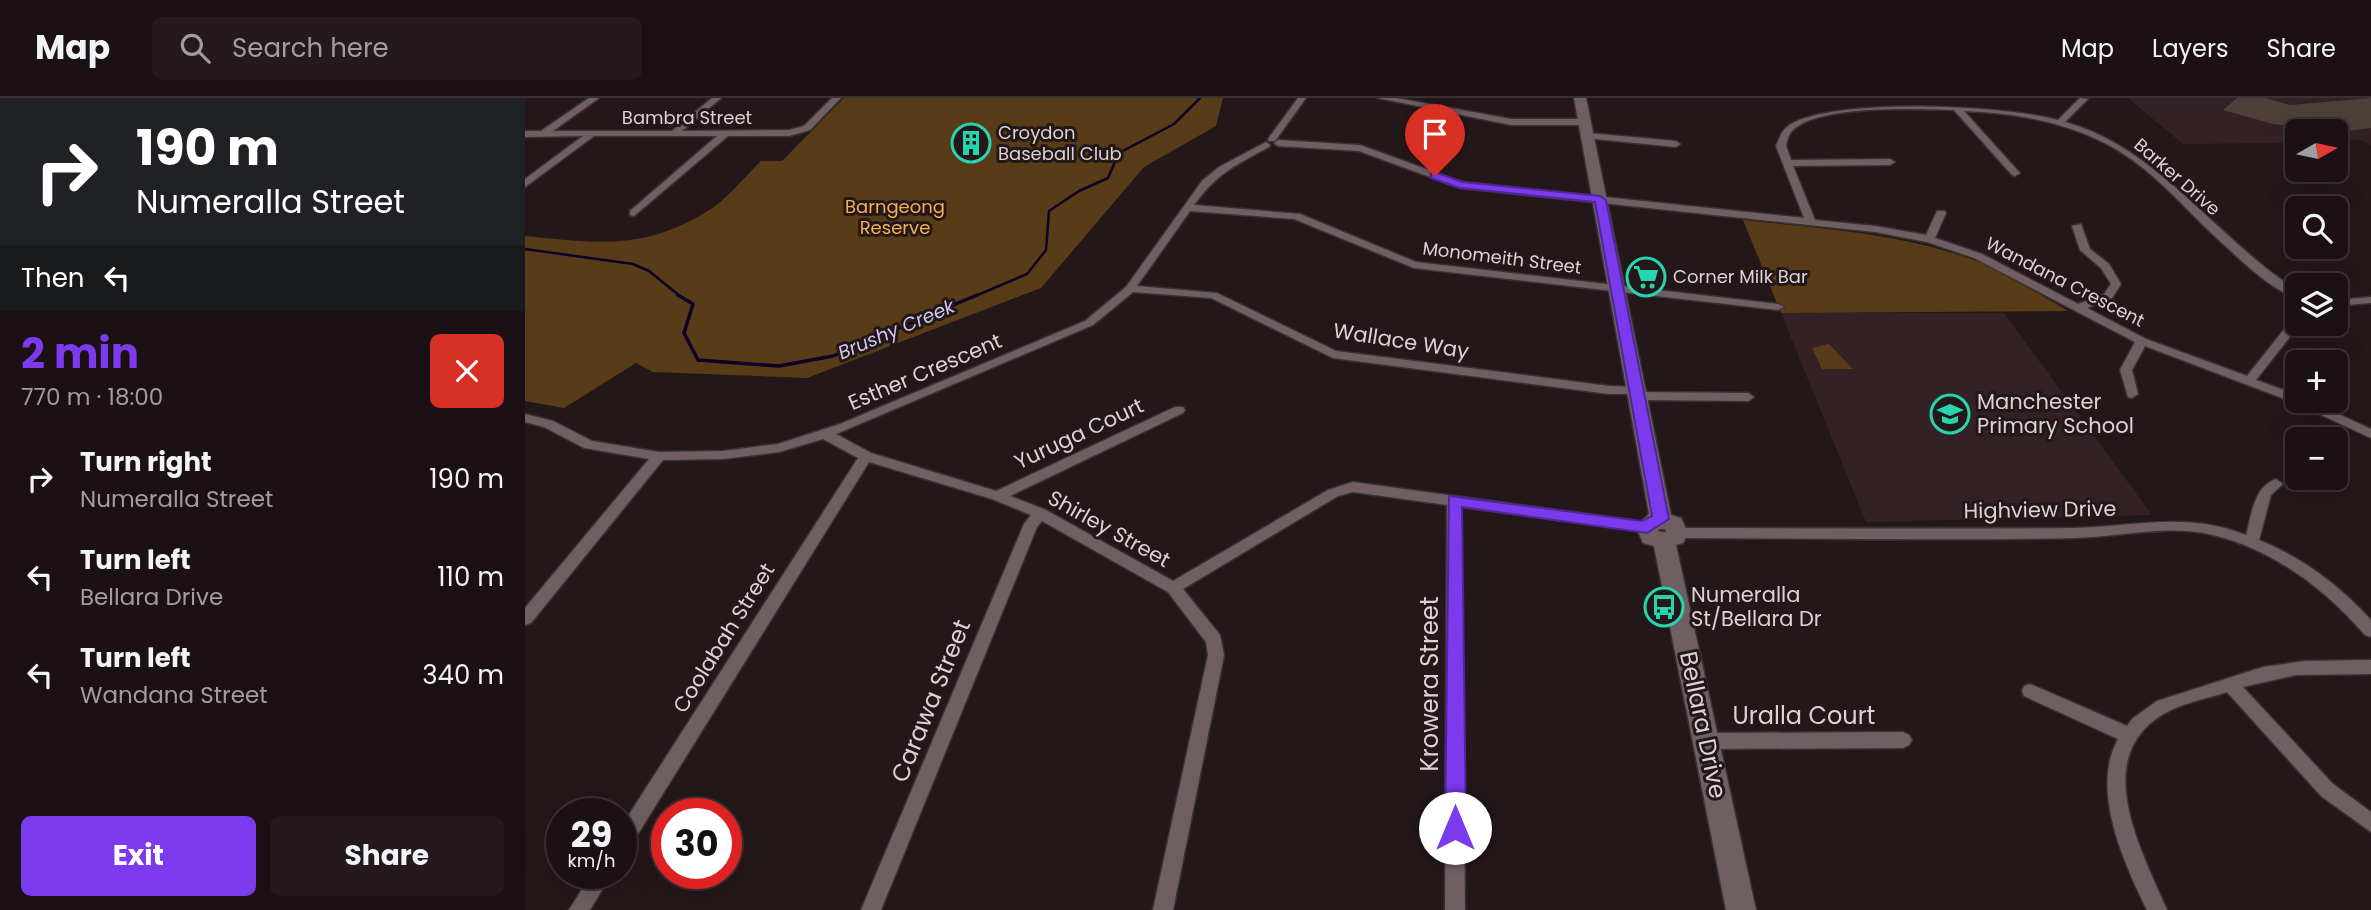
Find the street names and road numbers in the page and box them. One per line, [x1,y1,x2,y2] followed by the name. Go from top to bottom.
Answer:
[622,105,752,130] street label: Bambra Street
[2129,132,2226,221] street label: Barker Drive
[1981,231,2149,333] street label: Wandana Crescent
[1421,235,1583,280] street label: Monomeith Street
[1331,315,1471,366] street label: Wallace Way
[844,326,1006,417] street label: Esther Crescent
[1009,391,1148,476] street label: Yuruga Court
[1043,483,1176,574] street label: Shirley Street
[1963,494,2117,525] street label: Highview Drive
[666,557,781,718] street label: Coolabah Street
[1413,596,1446,772] street label: Krowera Street
[883,615,978,787] street label: Carawa Street
[1672,648,1735,801] street label: Bellara Drive
[1733,699,1875,732] street label: Uralla Court

